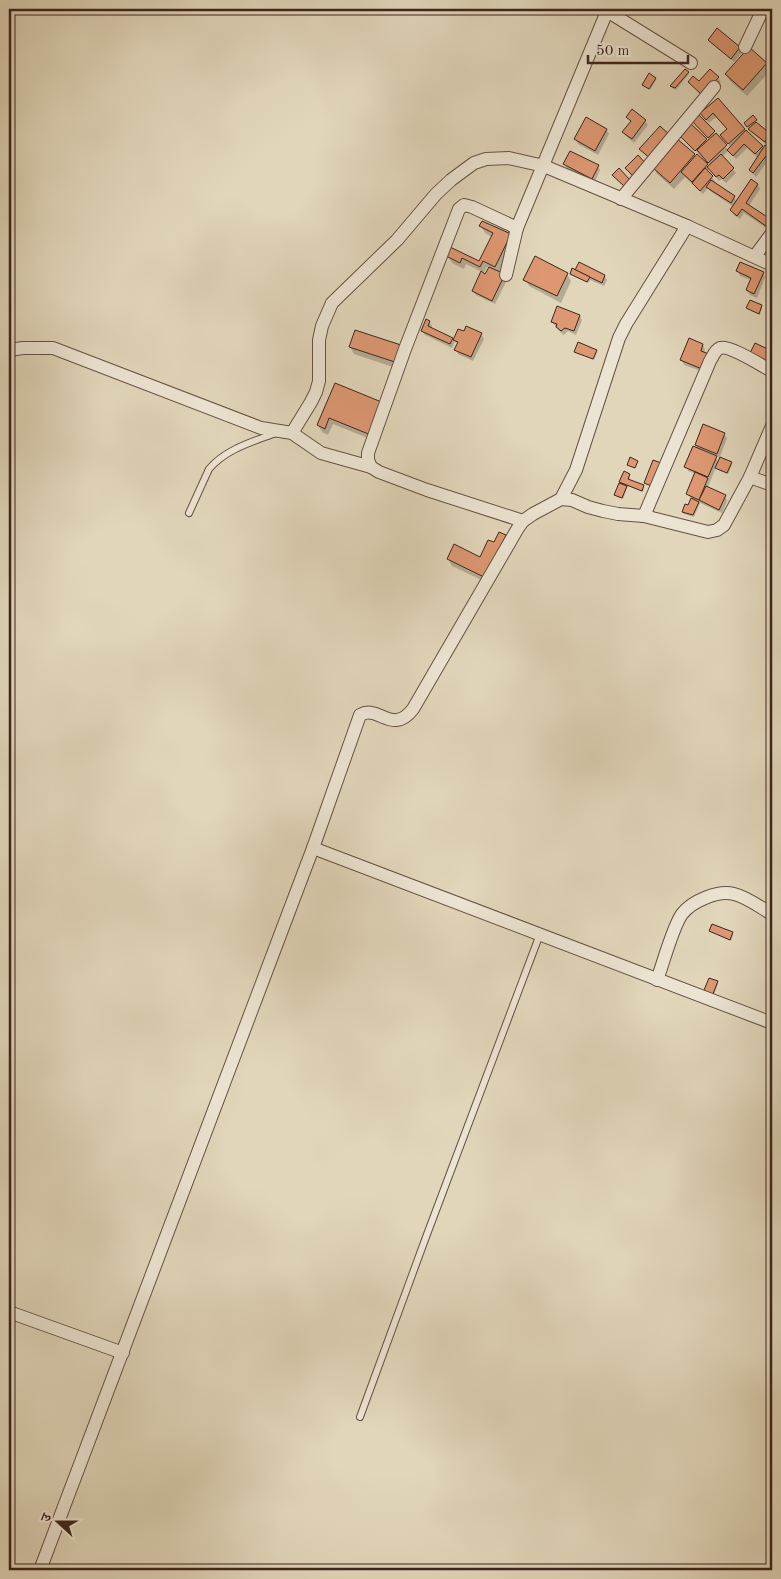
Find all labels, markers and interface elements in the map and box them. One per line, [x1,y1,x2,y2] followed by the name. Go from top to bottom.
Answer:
[588,32,688,64] scale bar
[596,44,630,59] text: 50 m
[32,1496,82,1546] north arrow
[39,1511,55,1524] text: उ

